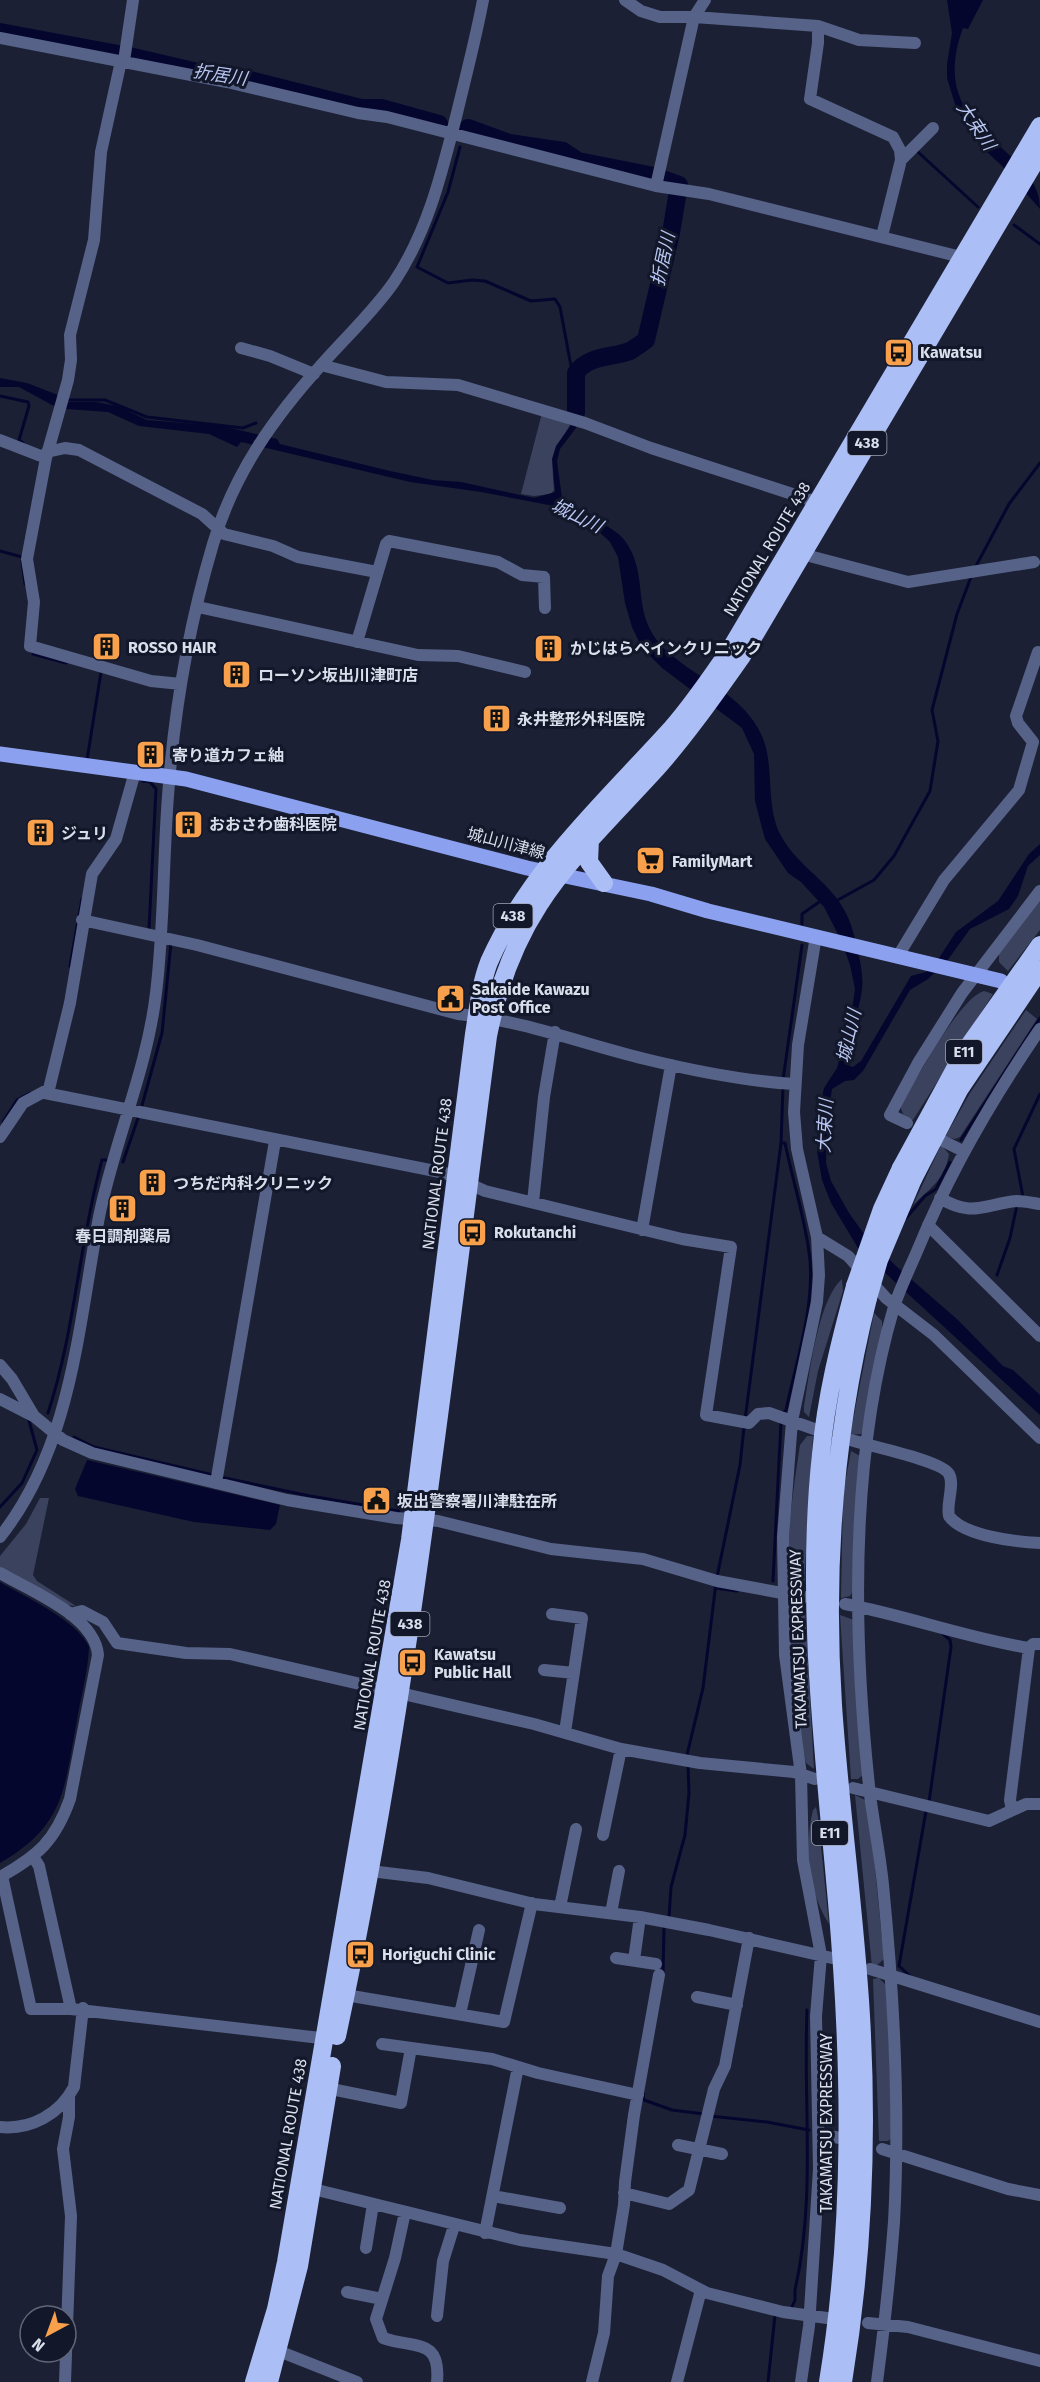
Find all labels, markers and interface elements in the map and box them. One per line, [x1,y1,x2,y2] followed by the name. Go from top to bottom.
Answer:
[192,60,250,90] water label: 折居川
[952,97,1001,156] water label: 大束川
[647,228,680,288] water label: 折居川
[883,336,915,368] bus stop icon: Kawatsu
[920,343,982,362] place label: Kawatsu
[848,431,886,455] road number: 438
[719,478,815,619] street label: NATIONAL ROUTE 438
[548,494,608,539] water label: 城山川
[91,631,123,663] building icon: ROSSO HAIR
[533,632,565,664] building icon: かじはらペインクリニック
[128,638,216,657] place label: ROSSO HAIR
[570,639,762,658] place label: かじはらペインクリニック
[221,659,253,691] building icon: ローソン坂出川津町店
[258,666,418,685] place label: ローソン坂出川津町店
[480,703,512,735] building icon: 永井整形外科医院
[517,710,645,729] place label: 永井整形外科医院
[135,739,167,771] building icon: 寄り道カフェ紬
[172,746,284,765] place label: 寄り道カフェ紬
[172,808,204,840] building icon: おおさわ歯科医院
[209,815,337,834] place label: おおさわ歯科医院
[24,817,56,849] building icon: ジュリ
[465,823,547,863] street label: 城山川津線
[61,824,108,843] place label: ジュリ
[635,845,667,877] supermarket icon: FamilyMart
[672,852,753,871] place label: FamilyMart
[494,904,532,928] road number: 438
[472,980,590,1017] place label: Sakaide Kawazu Post Office
[435,982,467,1014] public building icon: Sakaide Kawazu Post Office
[832,1005,866,1065] water label: 城山川
[946,1040,982,1064] road number: E11
[813,1096,838,1154] water label: 大束川
[418,1097,456,1251] street label: NATIONAL ROUTE 438
[136,1167,168,1199] building icon: つちだ内科クリニック
[173,1174,333,1193] place label: つちだ内科クリニック
[107,1192,139,1224] building icon: 春日調剤薬局
[457,1216,489,1248] bus stop icon: Rokutanchi
[494,1223,576,1242] place label: Rokutanchi
[75,1227,171,1246] place label: 春日調剤薬局
[360,1485,392,1517] public building icon: 坂出警察署川津駐在所
[397,1492,557,1511] place label: 坂出警察署川津駐在所
[785,1549,811,1729] street label: TAKAMATSU EXPRESSWAY
[349,1578,395,1732] street label: NATIONAL ROUTE 438
[390,1612,430,1636] road number: 438
[434,1645,512,1682] place label: Kawatsu Public Hall
[397,1647,429,1679] bus stop icon: Kawatsu Public Hall
[812,1821,848,1845] road number: E11
[345,1938,377,1970] bus stop icon: Horiguchi Clinic
[382,1945,496,1964] place label: Horiguchi Clinic
[817,2033,836,2213] street label: TAKAMATSU EXPRESSWAY
[265,2057,311,2211] street label: NATIONAL ROUTE 438
[18,2304,78,2364] north arrow
[28,2334,49,2356] text: N

